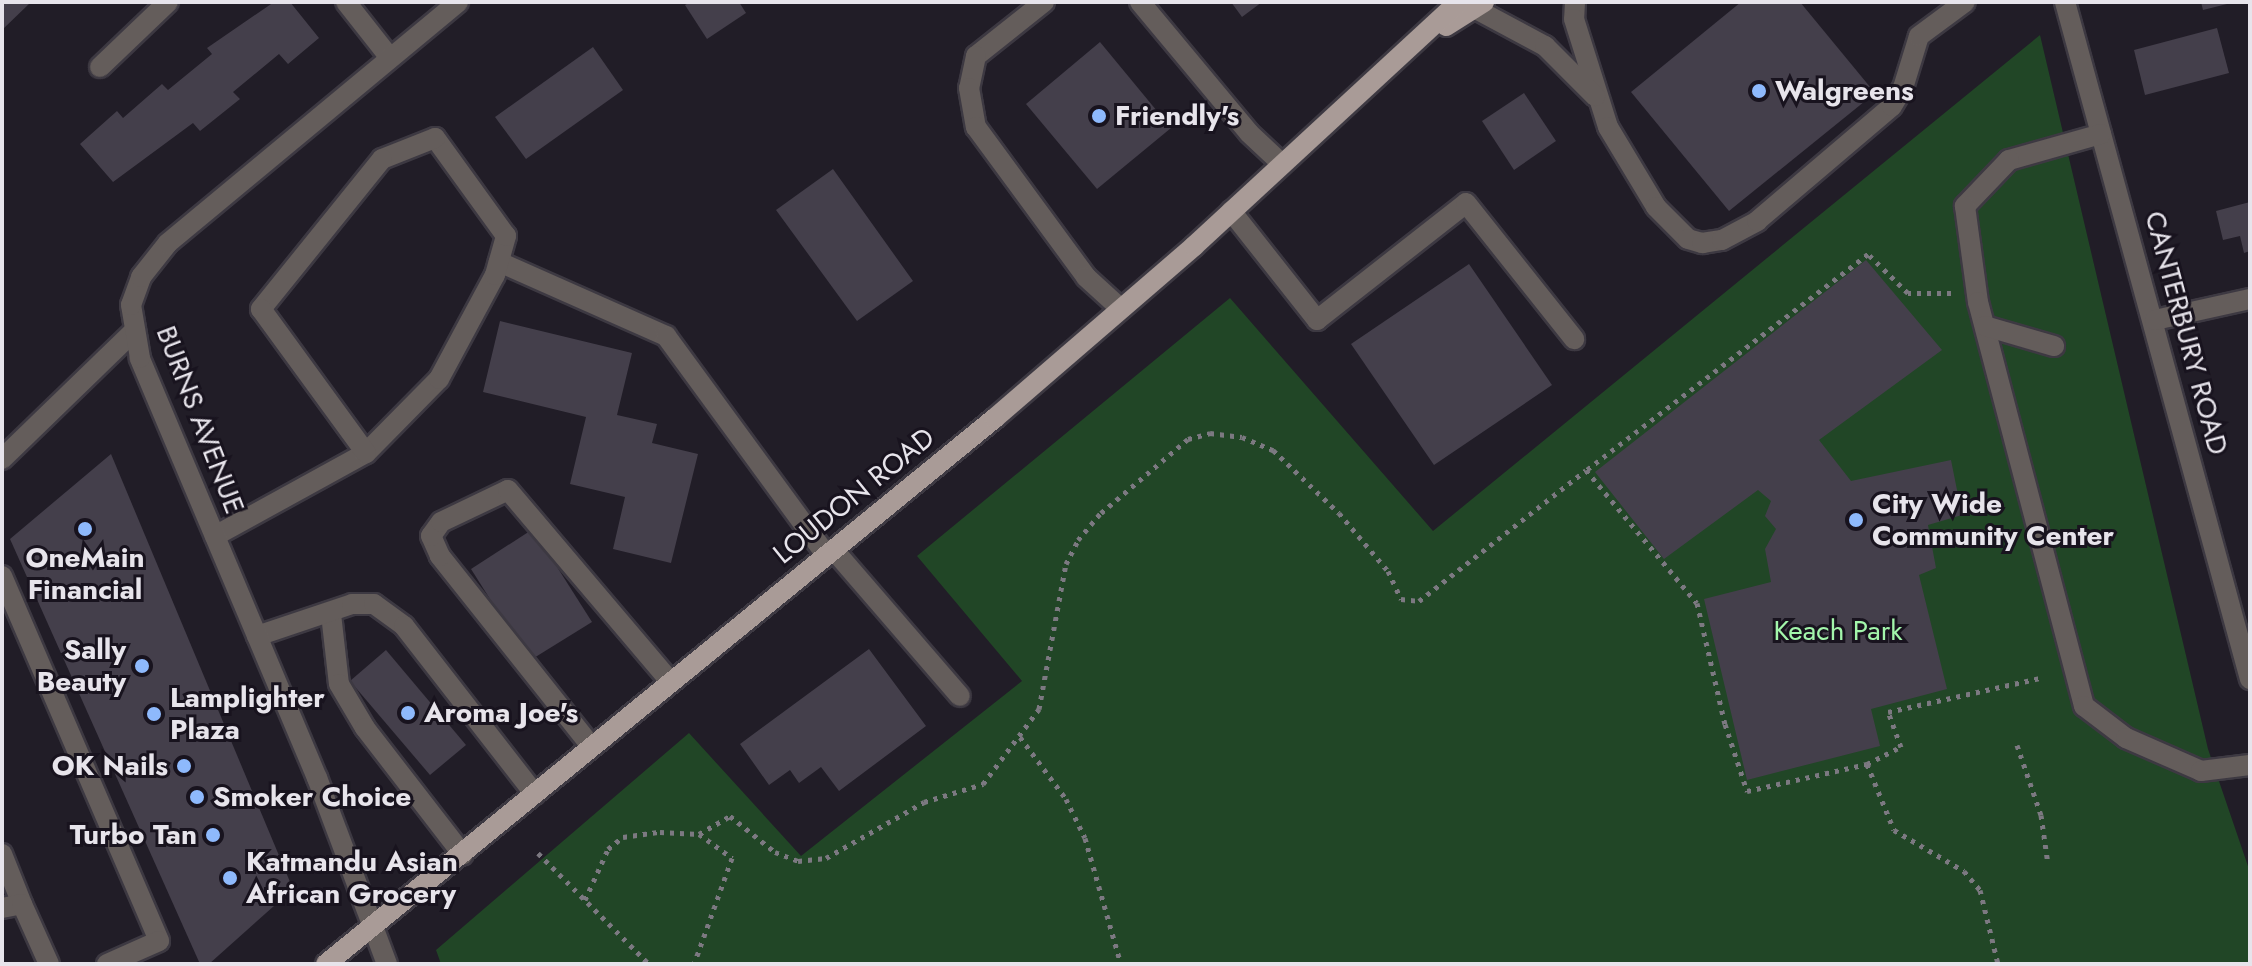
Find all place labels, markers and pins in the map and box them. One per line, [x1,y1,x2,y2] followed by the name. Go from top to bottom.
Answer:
[1775,74,1914,108] place label: Walgreens
[1750,82,1768,100] marker: Walgreens
[1115,99,1239,133] place label: Friendly's
[1090,107,1108,125] marker: Friendly's
[1872,487,2114,553] place label: City Wide Community Center
[1847,511,1865,529] marker: City Wide Community Center
[76,520,94,538] marker: OneMain Financial
[26,541,144,607] place label: OneMain Financial
[37,633,126,699] place label: Sally Beauty
[133,657,151,675] marker: Sally Beauty
[170,681,325,747] place label: Lamplighter Plaza
[424,696,578,730] place label: Aroma Joe's
[399,704,417,722] marker: Aroma Joe's
[145,705,163,723] marker: Lamplighter Plaza
[52,749,168,783] place label: OK Nails
[175,757,193,775] marker: OK Nails
[213,780,411,814] place label: Smoker Choice
[188,788,206,806] marker: Smoker Choice
[70,818,197,852] place label: Turbo Tan
[204,826,222,844] marker: Turbo Tan
[246,845,458,911] place label: Katmandu Asian African Grocery
[221,869,239,887] marker: Katmandu Asian African Grocery

